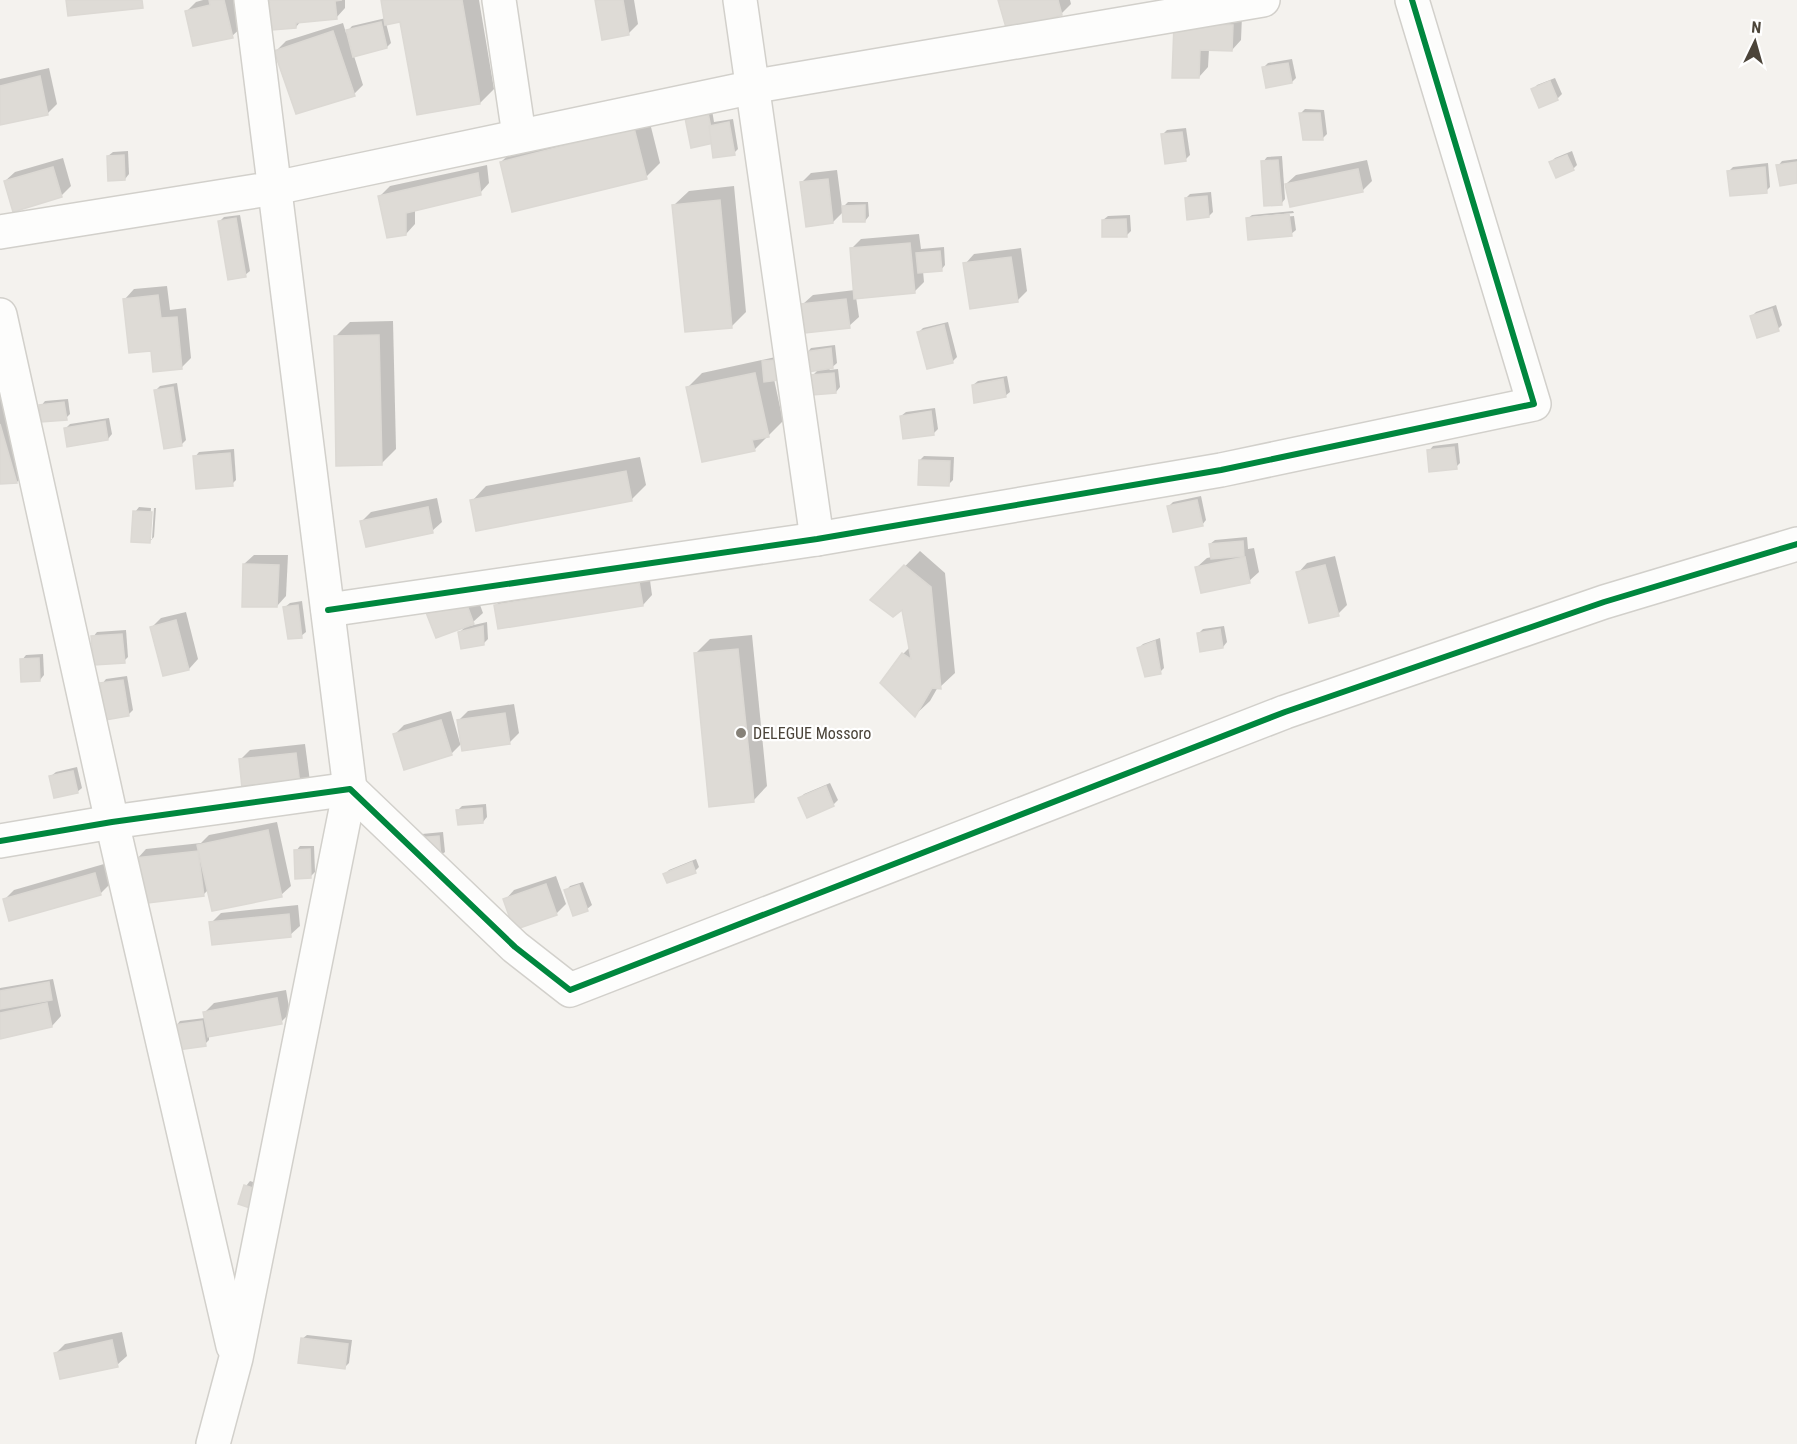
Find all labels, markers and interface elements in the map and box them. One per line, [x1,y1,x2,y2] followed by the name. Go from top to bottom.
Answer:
[1725,12,1785,72] north arrow
[1751,18,1762,37] text: N
[753,724,871,743] place label: DELEGUE Mossoro
[734,726,748,740] marker: DELEGUE Mossoro

